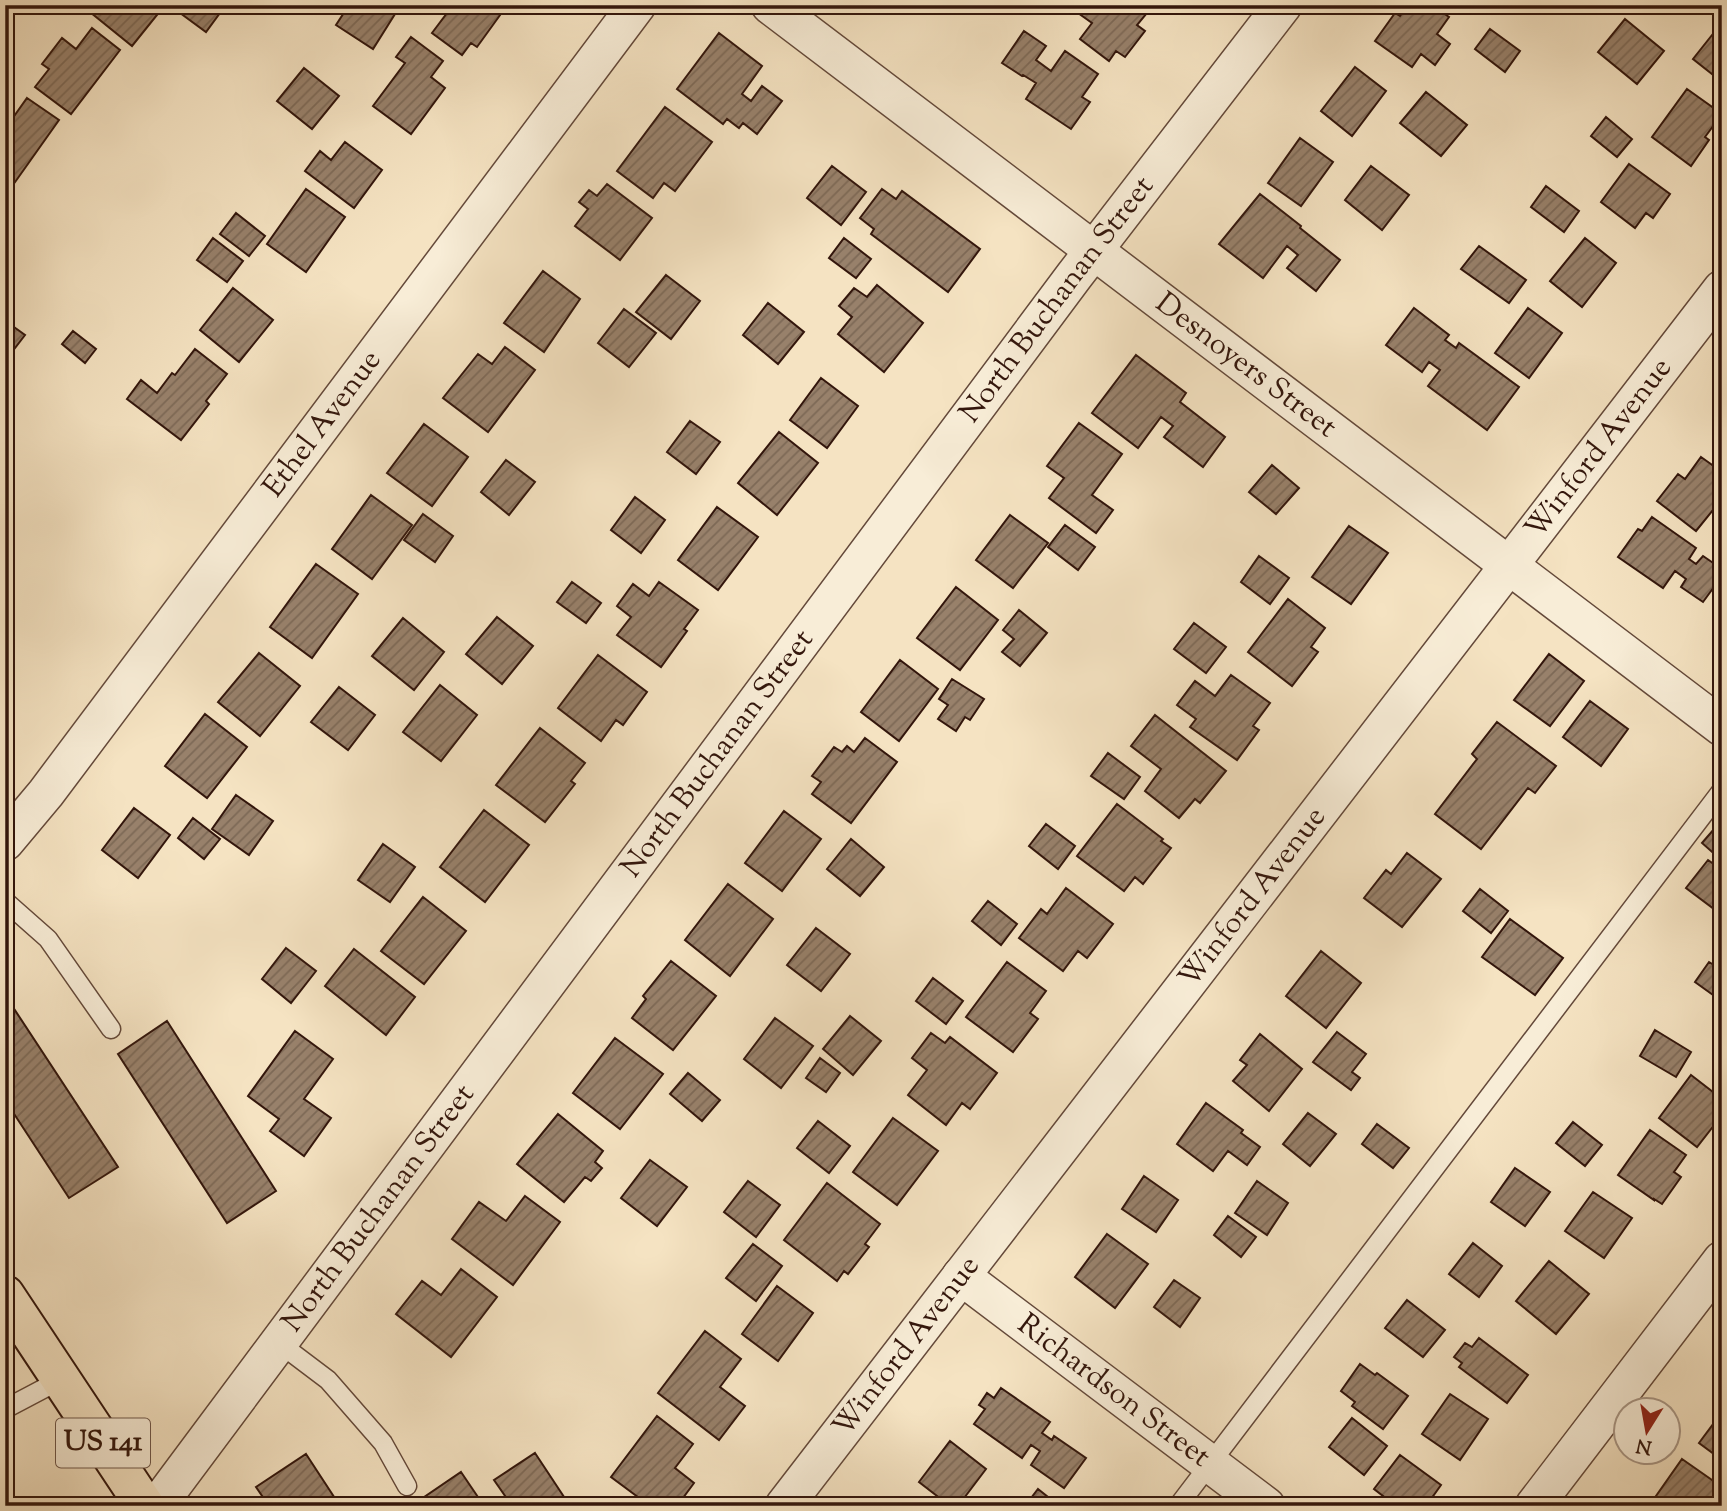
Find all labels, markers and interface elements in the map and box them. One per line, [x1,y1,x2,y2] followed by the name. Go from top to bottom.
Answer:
[950,167,1165,432] street label: North Buchanan Street
[1146,283,1345,449] street label: Desnoyers Street
[253,341,392,507] street label: Ethel Avenue
[1515,349,1683,548] street label: Winford Avenue
[611,621,824,887] street label: North Buchanan Street
[1169,798,1337,998] street label: Winford Avenue
[272,1076,486,1342] street label: North Buchanan Street
[823,1247,991,1447] street label: Winford Avenue
[1008,1304,1219,1478] street label: Richardson Street
[1612,1396,1682,1466] north arrow
[56,1418,150,1468] road number: US 141
[1634,1431,1654,1460] text: N

